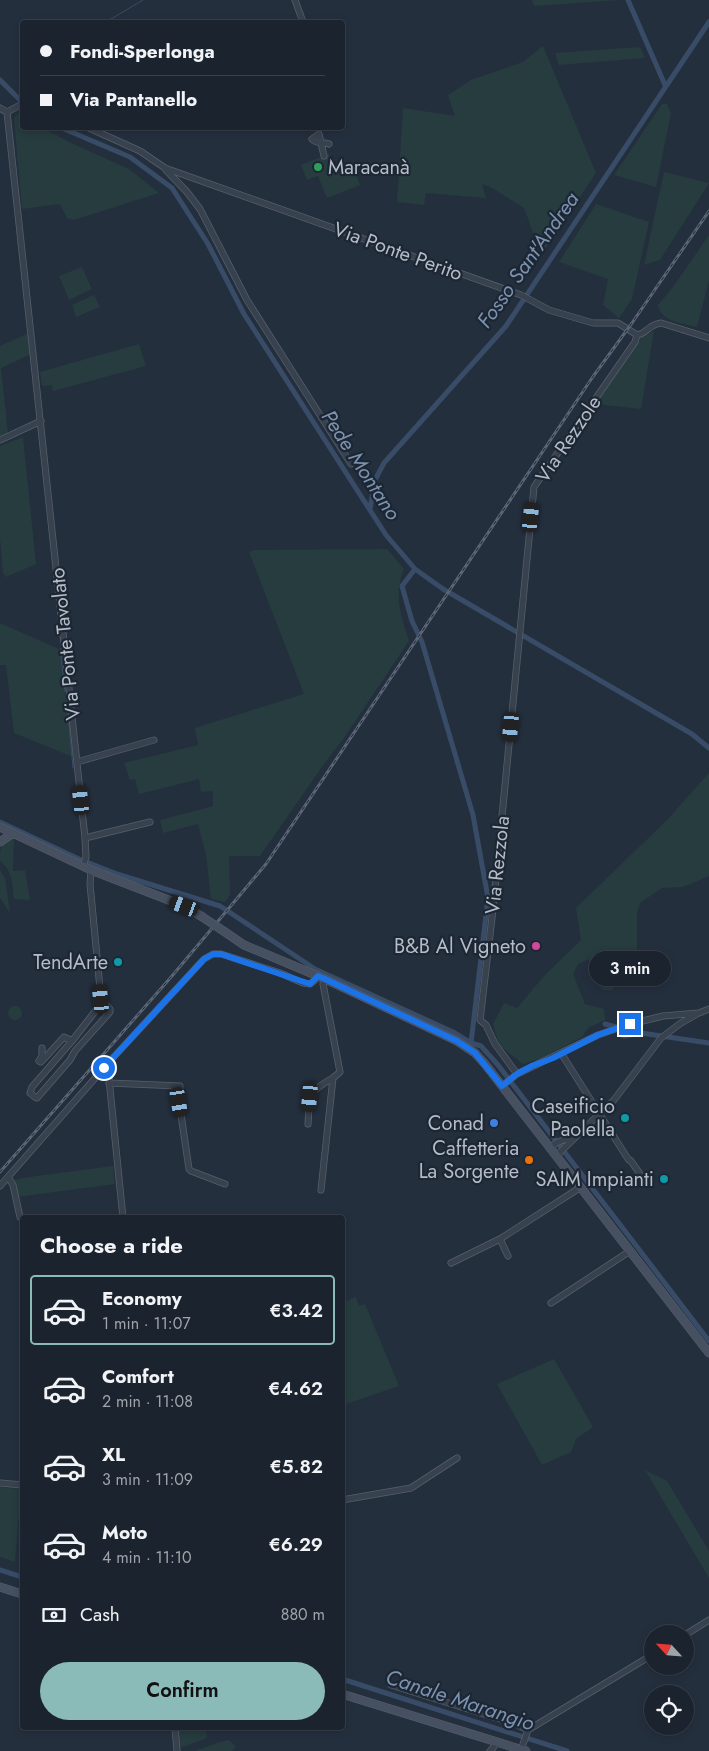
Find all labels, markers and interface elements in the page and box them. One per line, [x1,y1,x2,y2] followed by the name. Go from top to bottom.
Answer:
[70,38,215,65] text: Fondi-Sperlonga
[70,86,197,113] text: Via Pantanello
[328,153,410,182] place label: Maracanà
[312,161,324,173] marker: Maracanà
[470,185,586,334] water label: Fosso Sant'Andrea
[329,215,466,288] street label: Via Ponte Perito
[529,390,608,489] street label: Via Rezzole
[314,404,408,526] water label: Pede Montano
[521,501,540,533] car
[43,566,88,722] street label: Via Ponte Tavolato
[502,711,519,743] car
[71,784,90,816] car
[478,814,517,916] street label: Via Rezzola
[167,894,200,918] car
[394,932,526,961] place label: B&B Al Vigneto
[530,940,542,952] marker: B&B Al Vigneto
[33,948,108,977] place label: TendArte
[589,952,671,986] callout: 3 min
[112,956,124,968] marker: TendArte
[610,957,650,980] text: 3 min
[91,983,110,1015] car
[619,1013,641,1035] route end
[93,1057,115,1079] route start
[301,1081,318,1113] car
[169,1086,188,1118] car
[532,1092,615,1144] place label: Caseificio Paolella
[428,1109,484,1138] place label: Conad
[619,1112,631,1124] marker: Caseificio Paolella
[488,1117,500,1129] marker: Conad
[419,1134,519,1186] place label: Caffetteria La Sorgente
[523,1154,535,1166] marker: Caffetteria La Sorgente
[536,1165,654,1194] place label: SAIM Impianti
[658,1173,670,1185] marker: SAIM Impianti
[40,1229,183,1261] text: Choose a ride
[102,1285,182,1312] text: Economy
[42,1288,87,1333] icon: car
[269,1297,323,1324] text: €3.42
[102,1312,191,1335] text: 1 min · 11:07
[102,1363,174,1390] text: Comfort
[42,1366,87,1411] icon: car
[268,1375,323,1402] text: €4.62
[102,1390,193,1413] text: 2 min · 11:08
[102,1441,125,1468] text: XL
[42,1444,87,1489] icon: car
[270,1453,323,1480] text: €5.82
[102,1468,193,1491] text: 3 min · 11:09
[102,1519,147,1546] text: Moto
[42,1522,87,1567] icon: car
[269,1531,323,1558] text: €6.29
[102,1546,192,1569] text: 4 min · 11:10
[40,1601,68,1629] icon: cash
[80,1601,120,1628] text: Cash
[281,1603,325,1626] text: 880 m
[644,1625,694,1675] north arrow
[644,1625,694,1735] map controls
[40,1662,325,1720] button: Confirm
[382,1662,538,1738] water label: Canale Marangio
[644,1685,694,1735] button: locate

